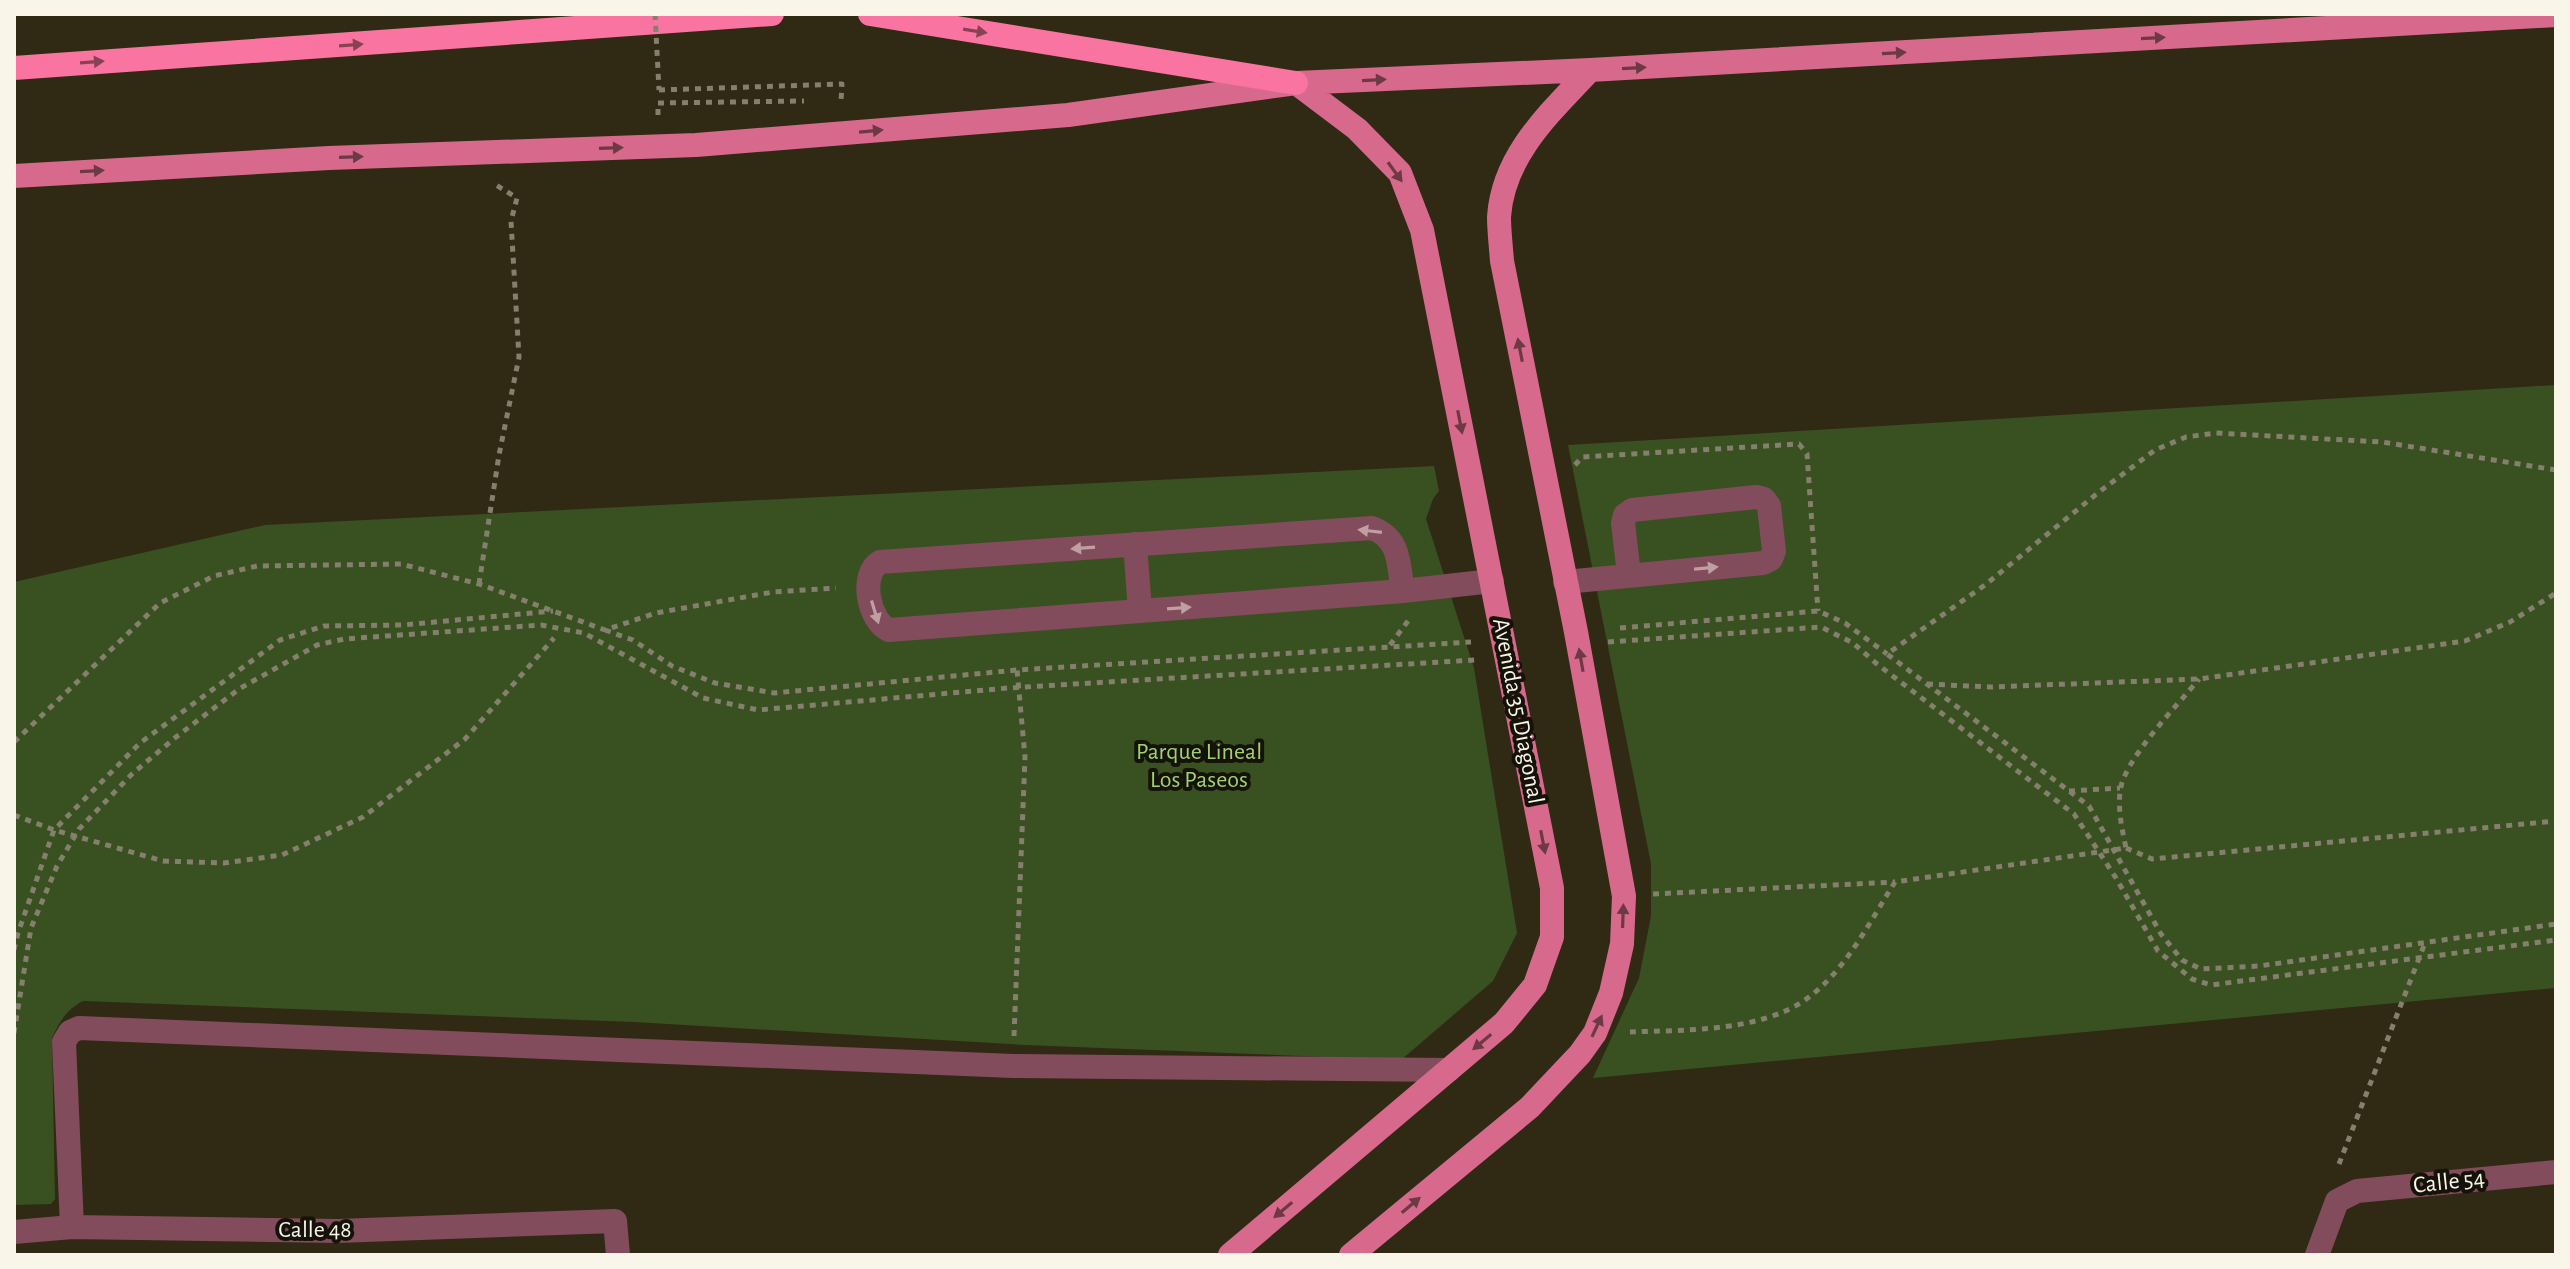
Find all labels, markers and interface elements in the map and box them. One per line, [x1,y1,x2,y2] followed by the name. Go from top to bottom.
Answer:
[963,25,988,38] one-way arrow
[2141,31,2166,44] one-way arrow
[339,38,364,51] one-way arrow
[1882,46,1907,59] one-way arrow
[80,55,105,68] one-way arrow
[1622,61,1647,74] one-way arrow
[1362,73,1387,86] one-way arrow
[859,124,884,137] one-way arrow
[599,142,624,155] one-way arrow
[339,150,364,163] one-way arrow
[1387,161,1403,183] one-way arrow
[80,164,105,177] one-way arrow
[1513,337,1525,362] one-way arrow
[1454,409,1467,434] one-way arrow
[1358,524,1383,537] one-way arrow
[1070,542,1095,555] one-way arrow
[1694,561,1719,574] one-way arrow
[869,600,882,624] one-way arrow
[1167,601,1192,614] one-way arrow
[1488,616,1548,806] street label: Avenida 35 Diagonal
[1574,647,1586,672] one-way arrow
[1136,740,1262,792] park label: Parque Lineal Los Paseos
[1537,829,1550,854] one-way arrow
[1617,903,1630,928] one-way arrow
[1590,1014,1604,1037] one-way arrow
[1472,1033,1492,1050] one-way arrow
[2412,1166,2486,1198] street label: Calle 54
[1401,1197,1421,1214] one-way arrow
[1274,1201,1294,1218] one-way arrow
[278,1218,352,1242] street label: Calle 48

